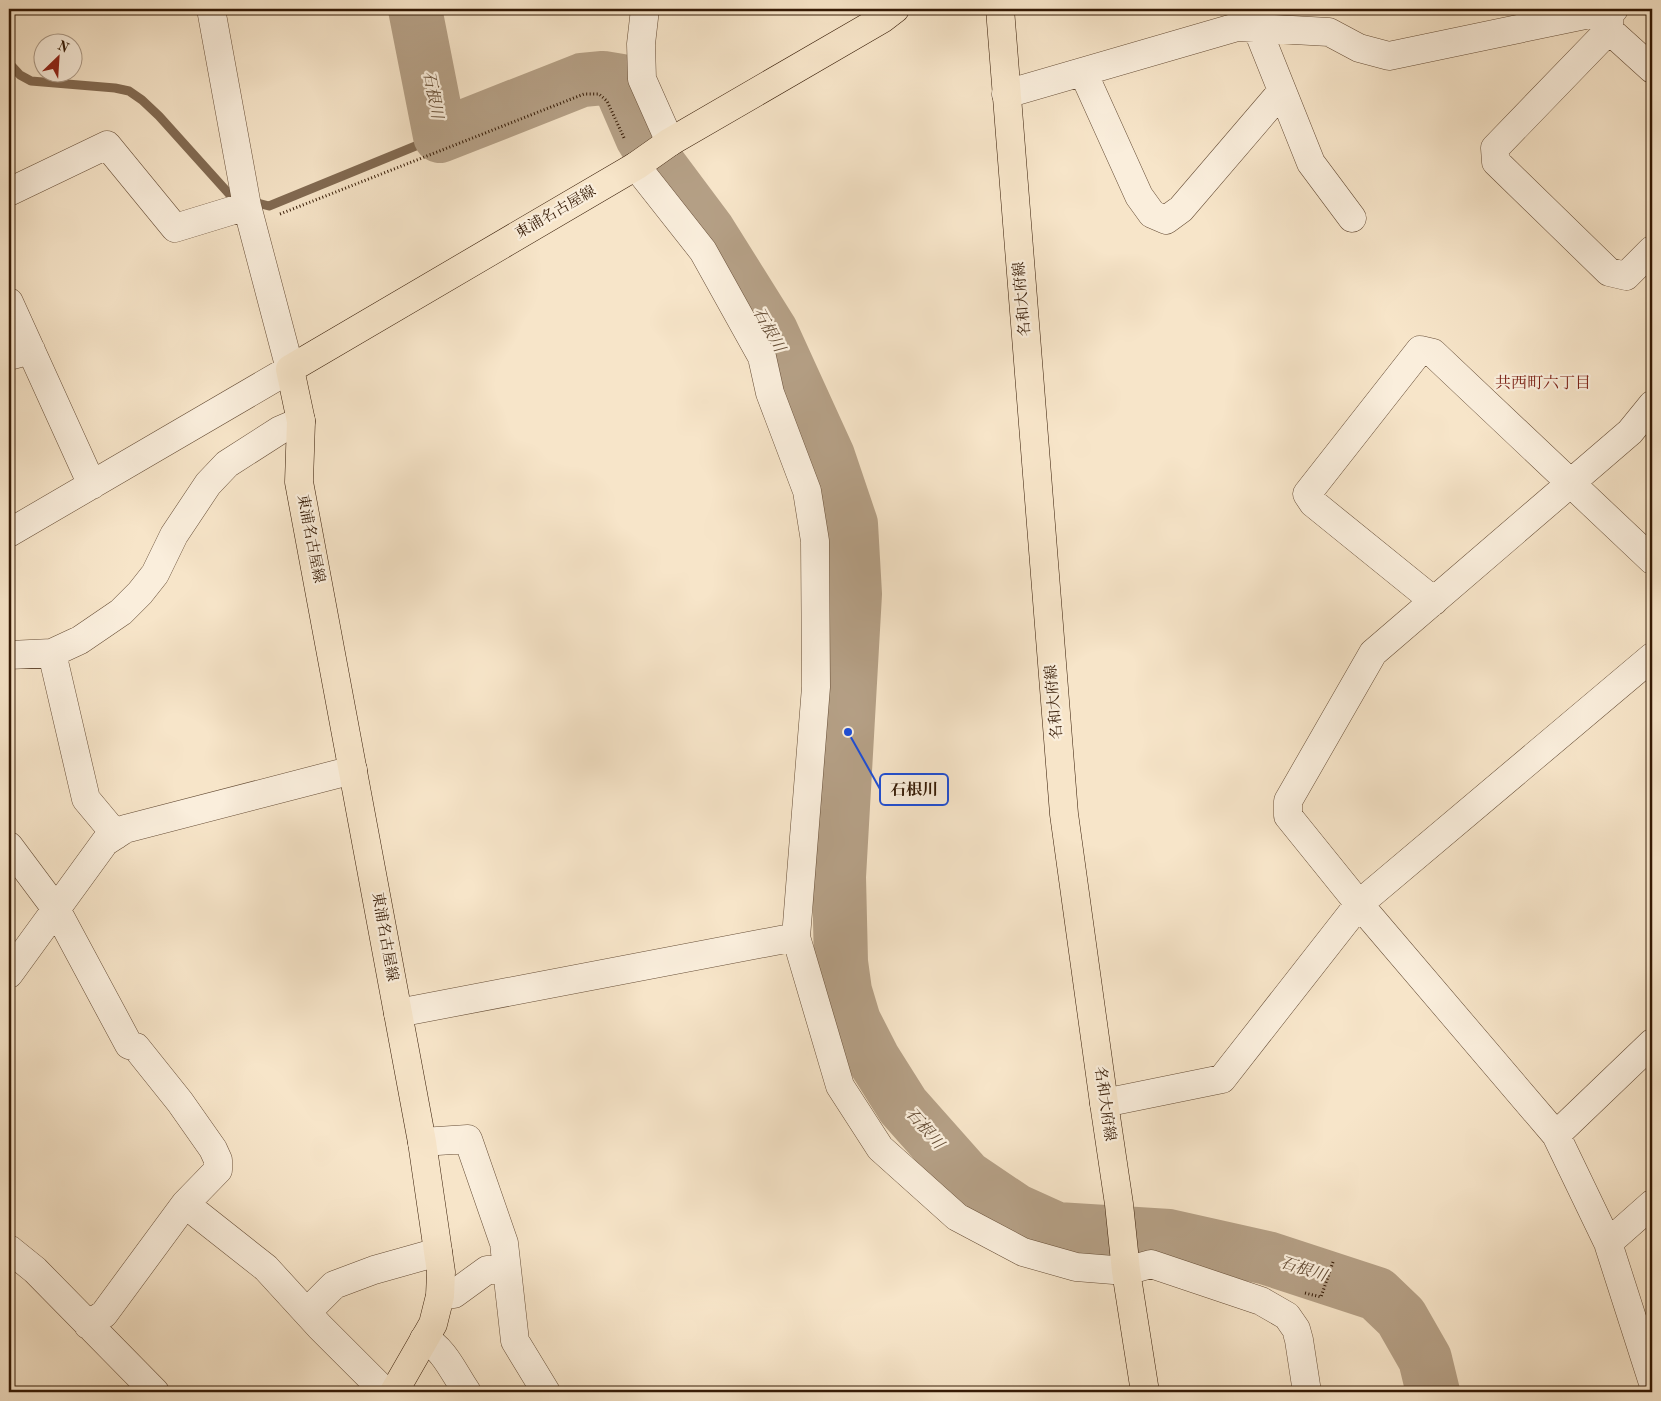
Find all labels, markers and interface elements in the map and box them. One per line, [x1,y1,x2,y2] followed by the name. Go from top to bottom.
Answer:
[32,32,82,82] north arrow
[55,39,71,56] text: N
[420,70,447,122] water label: 石根川
[512,182,599,242] street label: 東浦名古屋線
[1010,261,1034,337] street label: 名和大府線
[749,304,789,357] water label: 石根川
[1495,374,1591,392] district label: 共西町六丁目
[294,493,328,585] street label: 東浦名古屋線
[1042,664,1066,740] street label: 名和大府線
[880,774,948,805] callout: 石根川
[890,781,938,799] text: 石根川
[369,891,401,983] street label: 東浦名古屋線
[1091,1066,1119,1142] street label: 名和大府線
[902,1104,949,1154] water label: 石根川
[1278,1253,1331,1286] water label: 石根川

